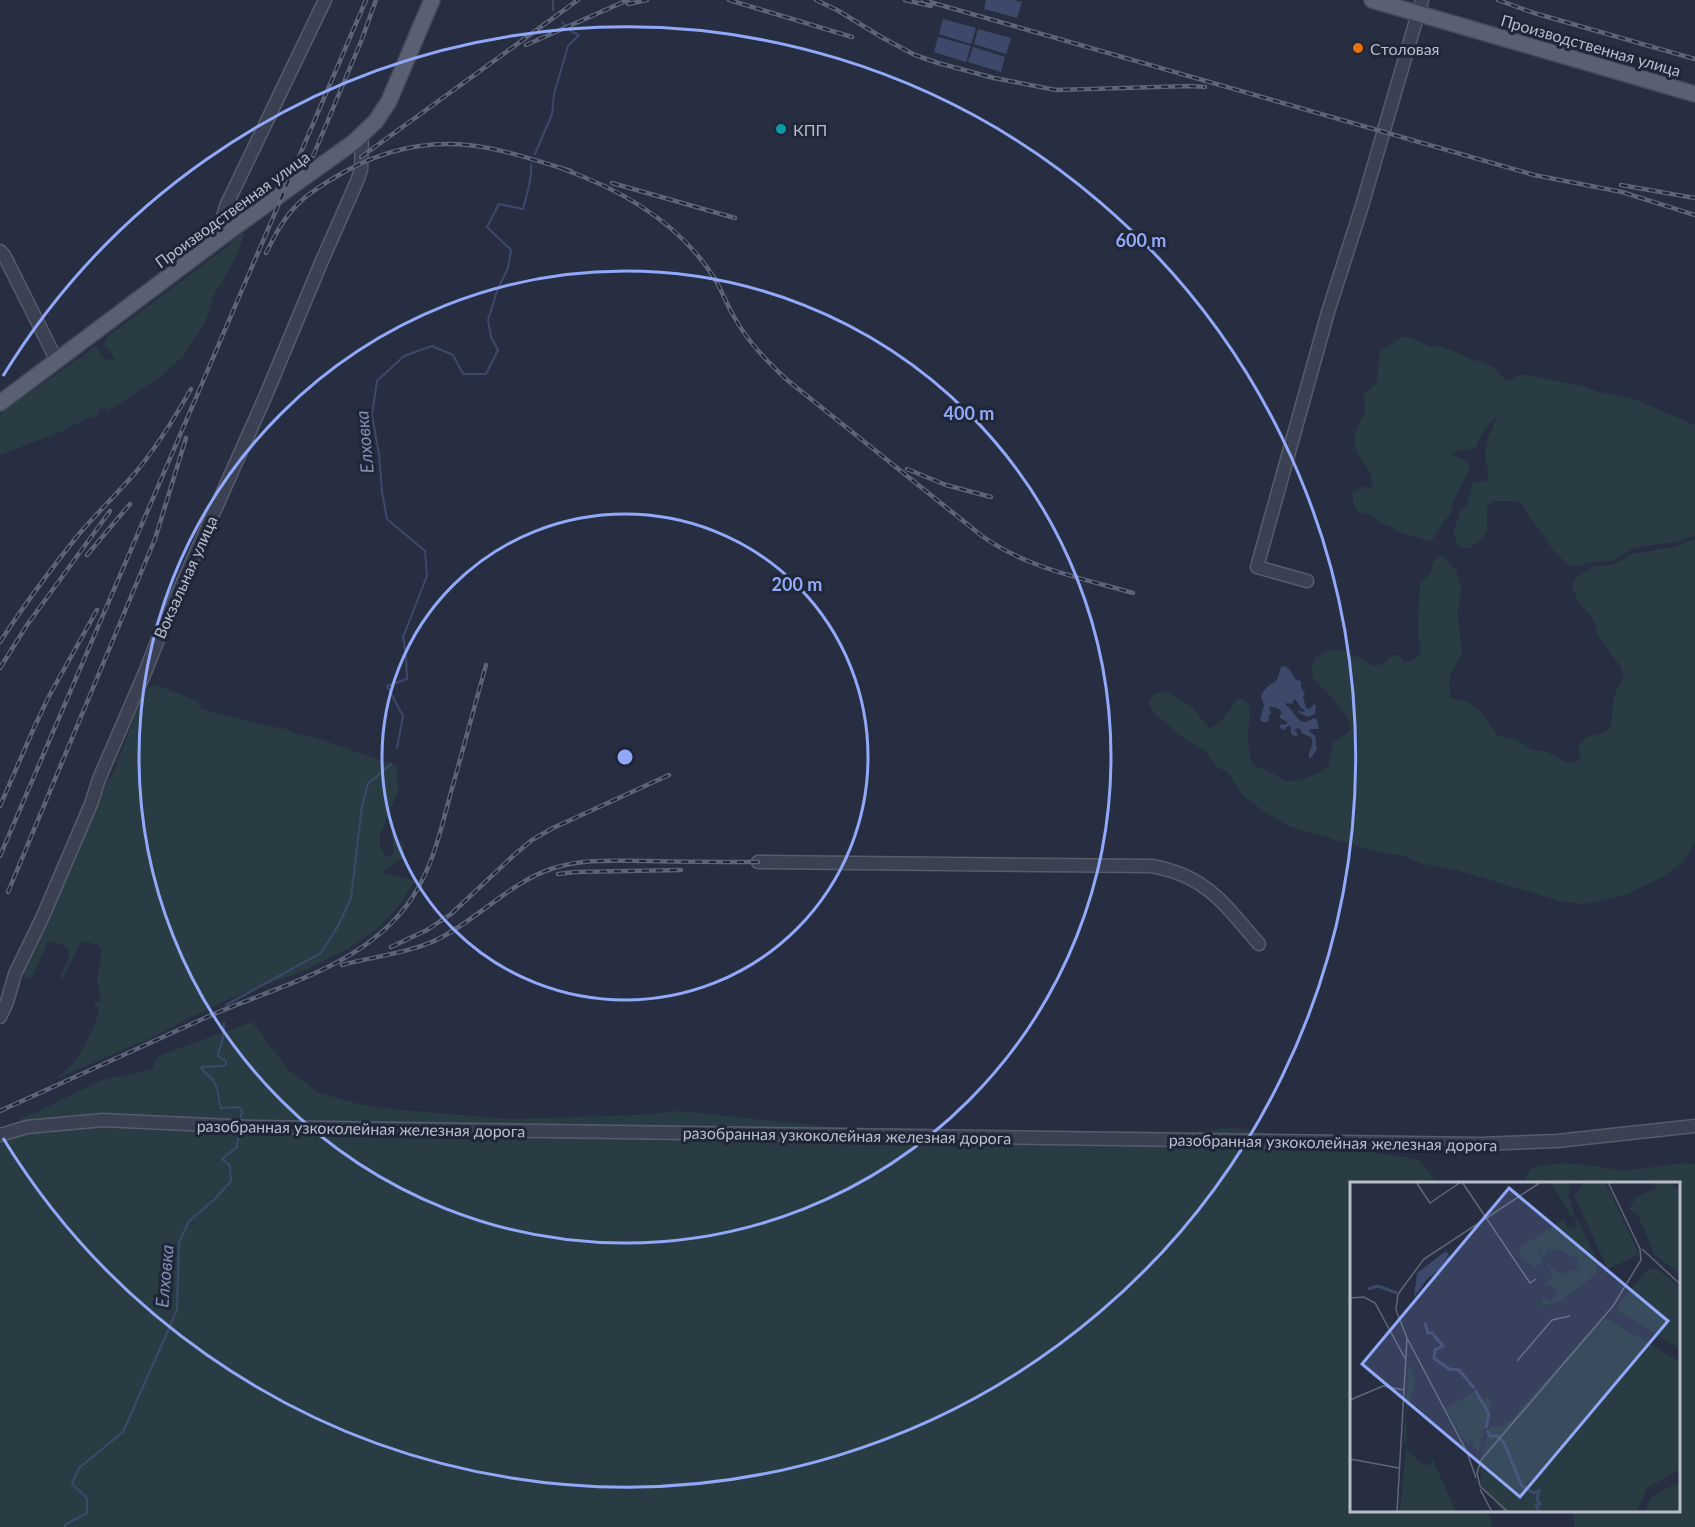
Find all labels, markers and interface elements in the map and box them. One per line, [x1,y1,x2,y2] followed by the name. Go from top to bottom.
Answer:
[1499,10,1683,80] street label: Производственная улица
[1370,39,1440,58] place label: Cтоловая
[1351,41,1365,55] marker: Cтоловая
[793,120,827,139] place label: КПП
[774,122,788,136] marker: КПП
[151,147,313,271] street label: Производственная улица
[1116,229,1166,251] text: 600 m
[944,402,994,424] text: 400 m
[350,410,378,474] water label: Елховка
[149,513,221,641] street label: Вокзальная улица
[772,573,822,595] text: 200 m
[615,747,635,767] centre of rings
[197,1116,525,1140] street label: разобранная узкоколейная железная дорога
[683,1123,1011,1147] street label: разобранная узкоколейная железная дорога
[1169,1130,1497,1154] street label: разобранная узкоколейная железная дорога
[1350,1182,1680,1512] inset map
[150,1244,178,1308] water label: Елховка

